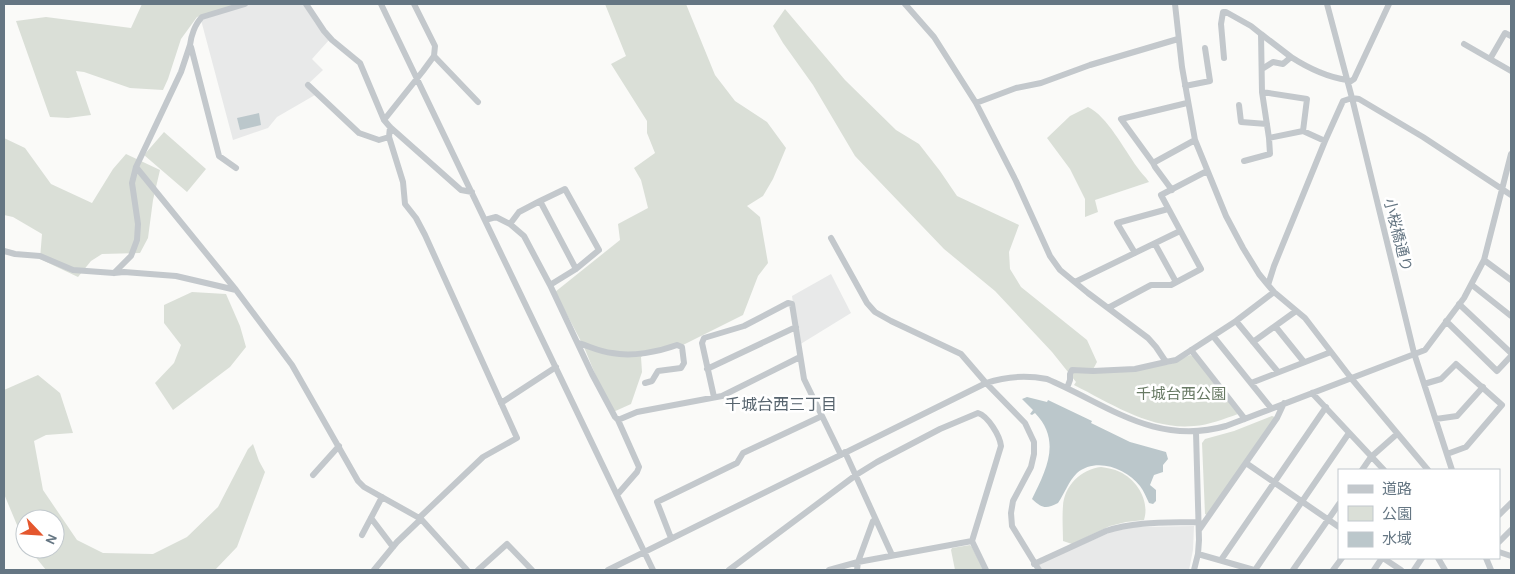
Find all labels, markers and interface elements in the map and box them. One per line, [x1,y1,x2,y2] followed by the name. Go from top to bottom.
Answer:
[1380,196,1416,274] street label: 小桜橋通り
[1136,385,1226,403] park label: 千城台西公園
[725,395,837,414] district label: 千城台西三丁目
[1338,469,1500,559] legend
[1382,480,1412,498] text: 道路
[1382,505,1412,523] text: 公園
[15,509,65,559] north arrow
[1382,530,1412,548] text: 水域
[42,531,61,547] text: N

